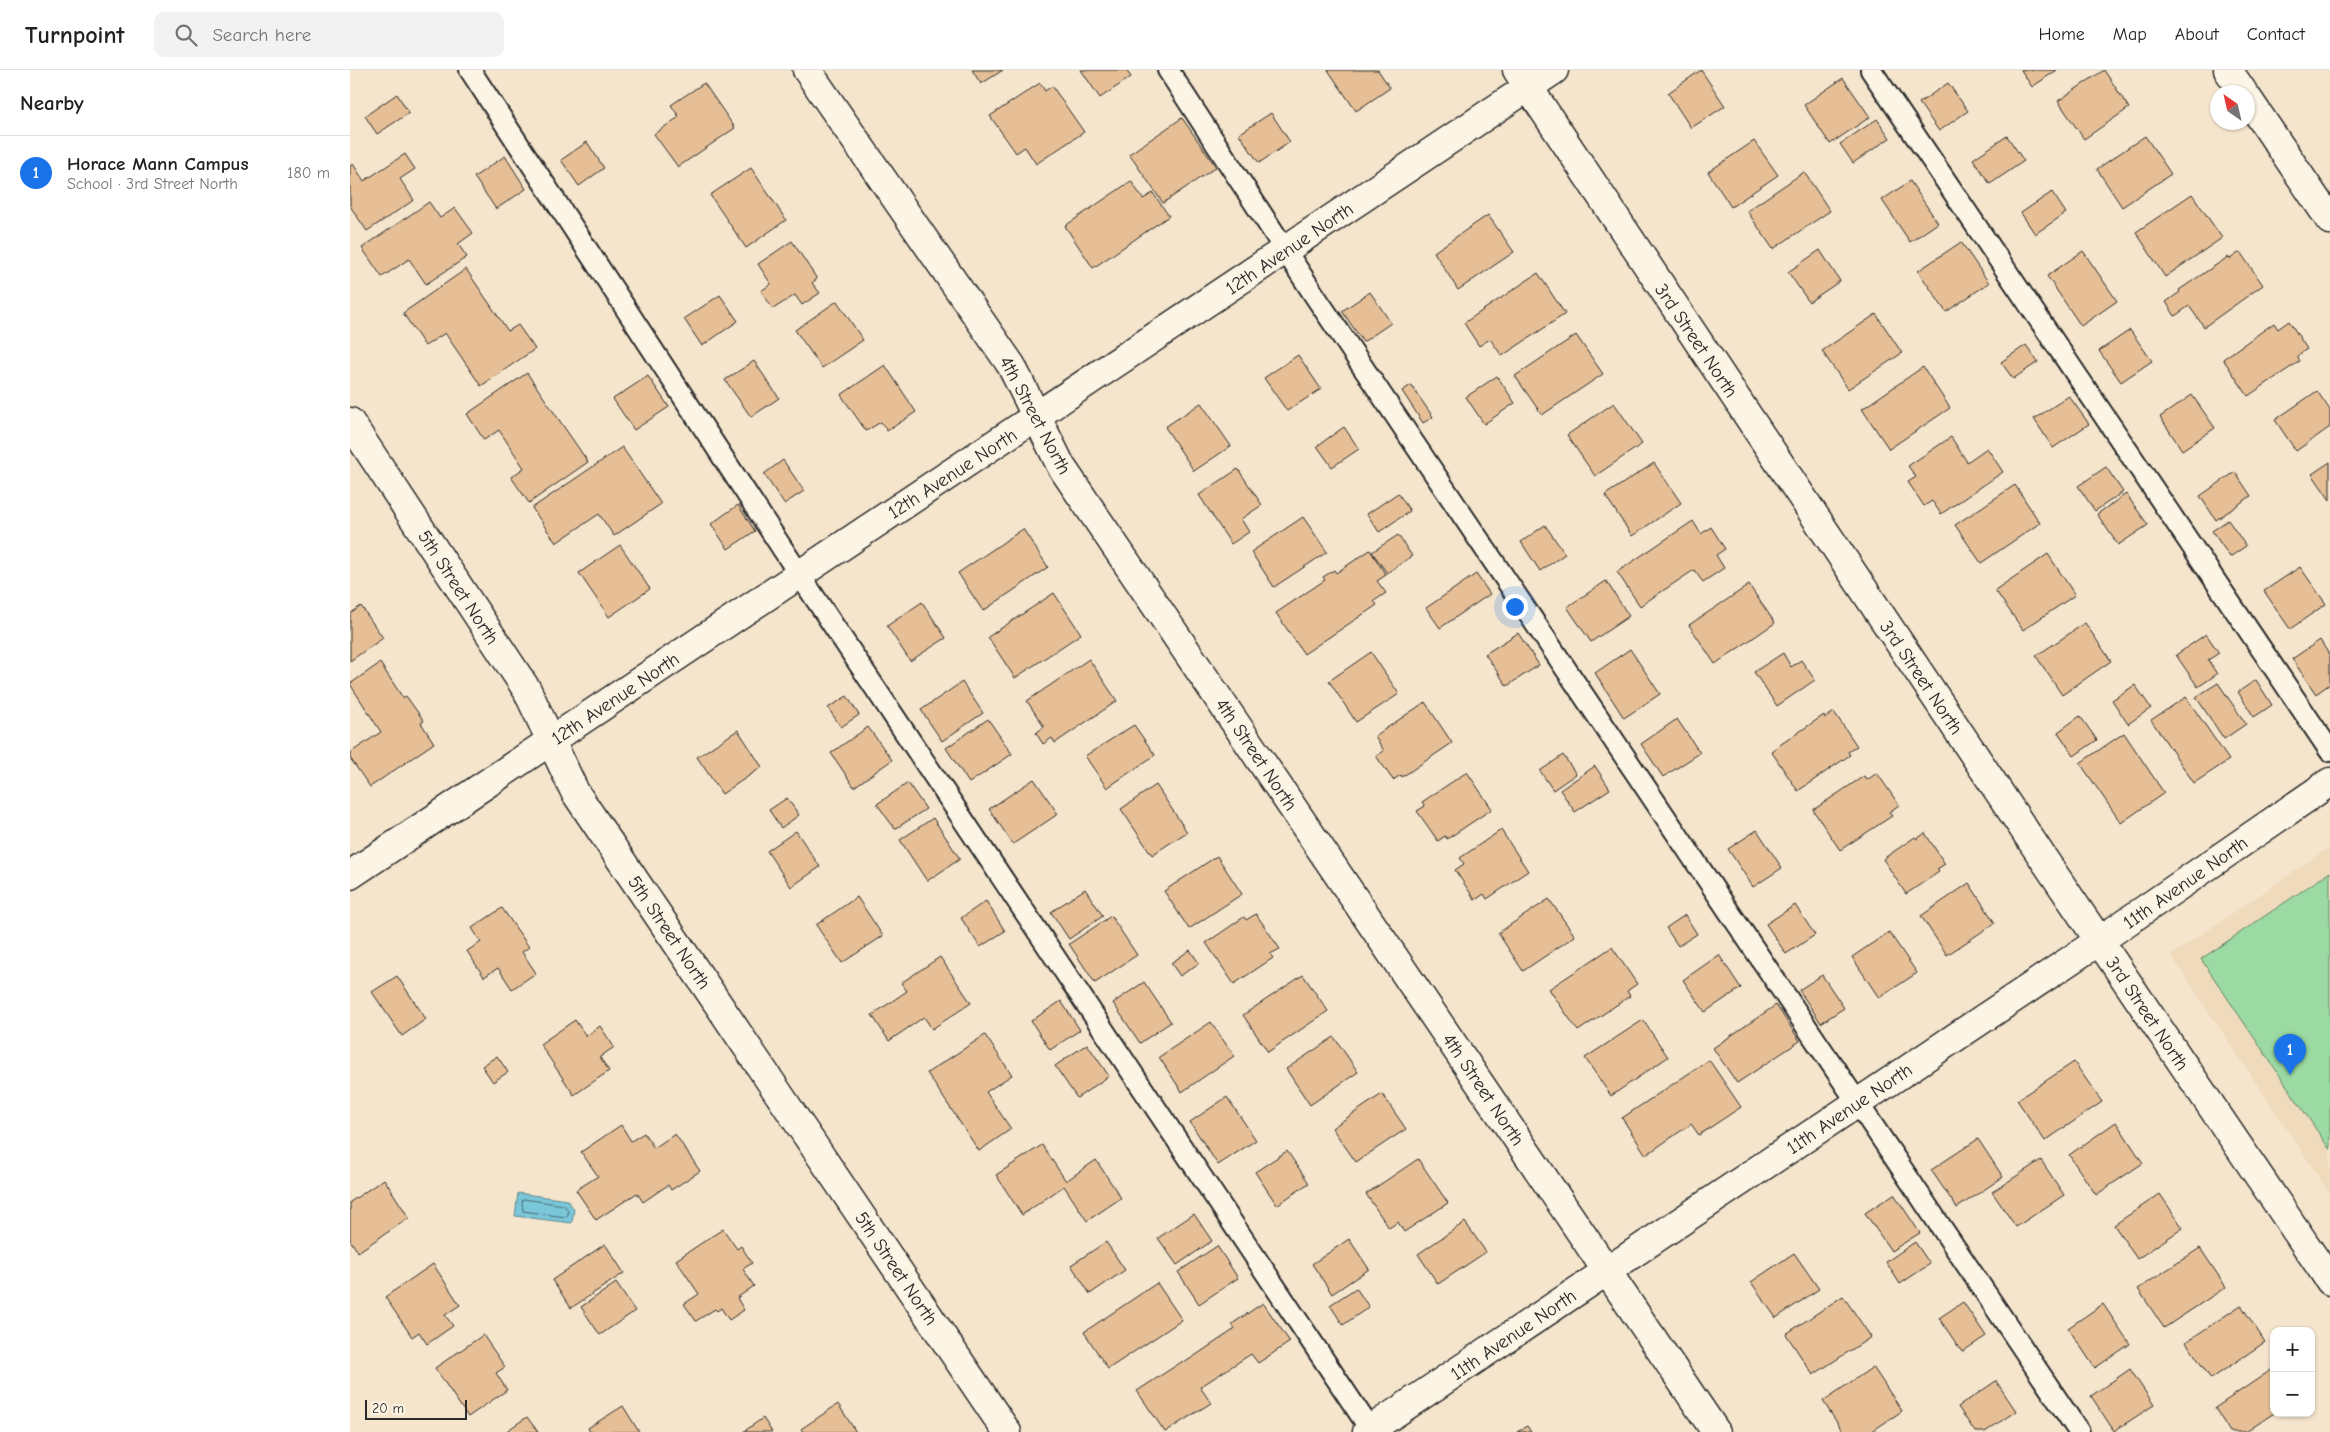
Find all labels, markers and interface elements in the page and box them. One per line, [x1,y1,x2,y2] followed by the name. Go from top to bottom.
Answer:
[154,12,504,57] search box
[25,21,124,49] text: Turnpoint
[172,21,200,49] icon: search
[212,24,311,46] text: Search here
[2038,24,2085,45] text: Home
[2113,24,2147,45] text: Map
[2175,24,2219,45] text: About
[2247,24,2305,45] text: Contact
[2210,85,2255,130] north arrow
[20,91,84,115] text: Nearby
[67,153,249,175] text: Horace Mann Campus
[33,164,39,182] text: 1
[287,164,330,182] text: 180 m
[67,175,238,193] text: School · 3rd Street North
[1222,198,1358,300] street label: 12th Avenue North
[1650,279,1742,402] street label: 3rd Street North
[995,353,1076,478] street label: 4th Street North
[884,424,1021,524] street label: 12th Avenue North
[413,526,503,649] street label: 5th Street North
[1502,594,1528,620] your location
[1875,616,1967,739] street label: 3rd Street North
[548,648,684,750] street label: 12th Avenue North
[1210,694,1302,815] street label: 4th Street North
[2119,832,2252,934] street label: 11th Avenue North
[623,872,715,993] street label: 5th Street North
[2101,952,2193,1075] street label: 3rd Street North
[1437,1029,1529,1150] street label: 4th Street North
[2274,1034,2306,1075] pin: 1
[1782,1059,1917,1159] street label: 11th Avenue North
[850,1208,942,1329] street label: 5th Street North
[1446,1285,1581,1385] street label: 11th Avenue North
[2270,1327,2315,1417] map controls
[2270,1327,2315,1372] button: +
[2270,1372,2315,1417] button: −
[365,1397,468,1420] scale bar
[372,1400,404,1417] text: 20 m

